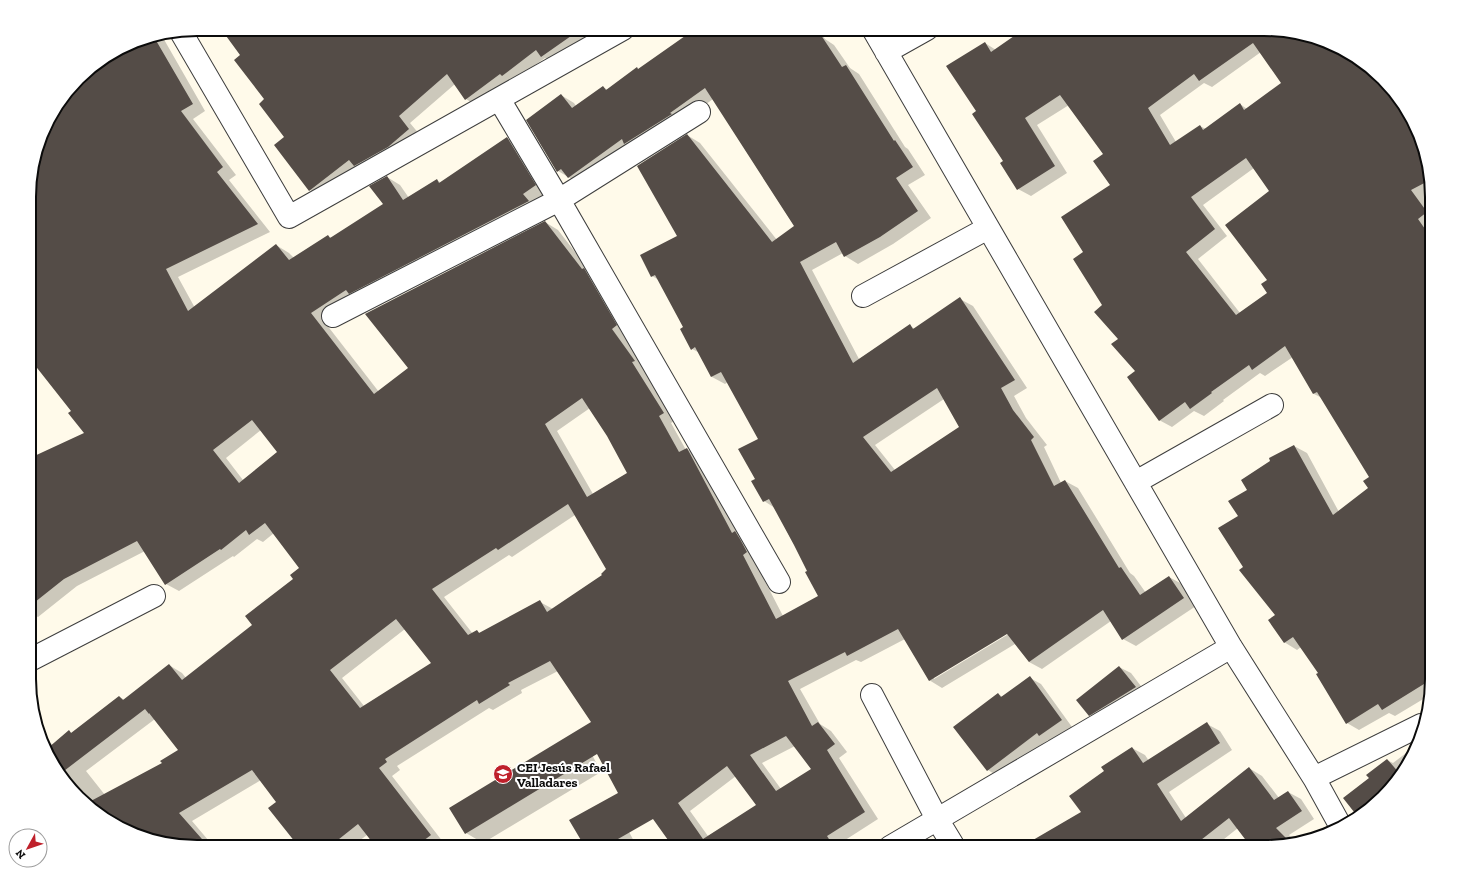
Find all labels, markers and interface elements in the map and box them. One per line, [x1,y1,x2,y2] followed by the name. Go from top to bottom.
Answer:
[517,760,610,790] place label: CEI Jesús Rafael Valladares
[492,763,514,785] school or university icon: CEI Jesús Rafael Valladares
[8,828,48,868] north arrow
[13,846,28,861] text: N

